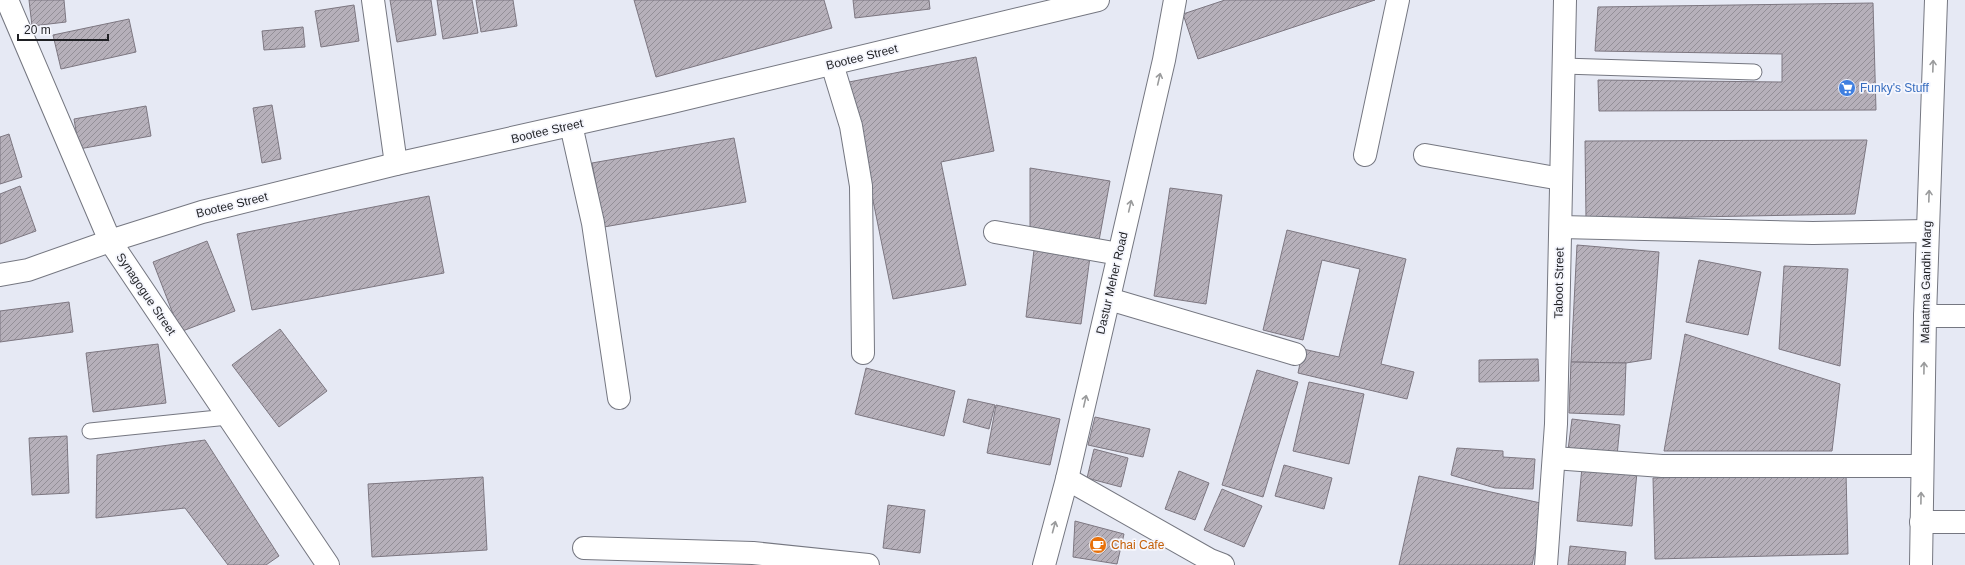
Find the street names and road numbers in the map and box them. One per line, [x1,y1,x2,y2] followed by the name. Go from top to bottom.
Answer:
[825,41,900,73] street label: Bootee Street
[510,116,585,146] street label: Bootee Street
[195,189,270,221] street label: Bootee Street
[1918,221,1934,343] street label: Mahatma Gandhi Marg
[1093,230,1131,336] street label: Dastur Meher Road
[1551,247,1567,319] street label: Taboot Street
[113,250,179,338] street label: Synagogue Street

